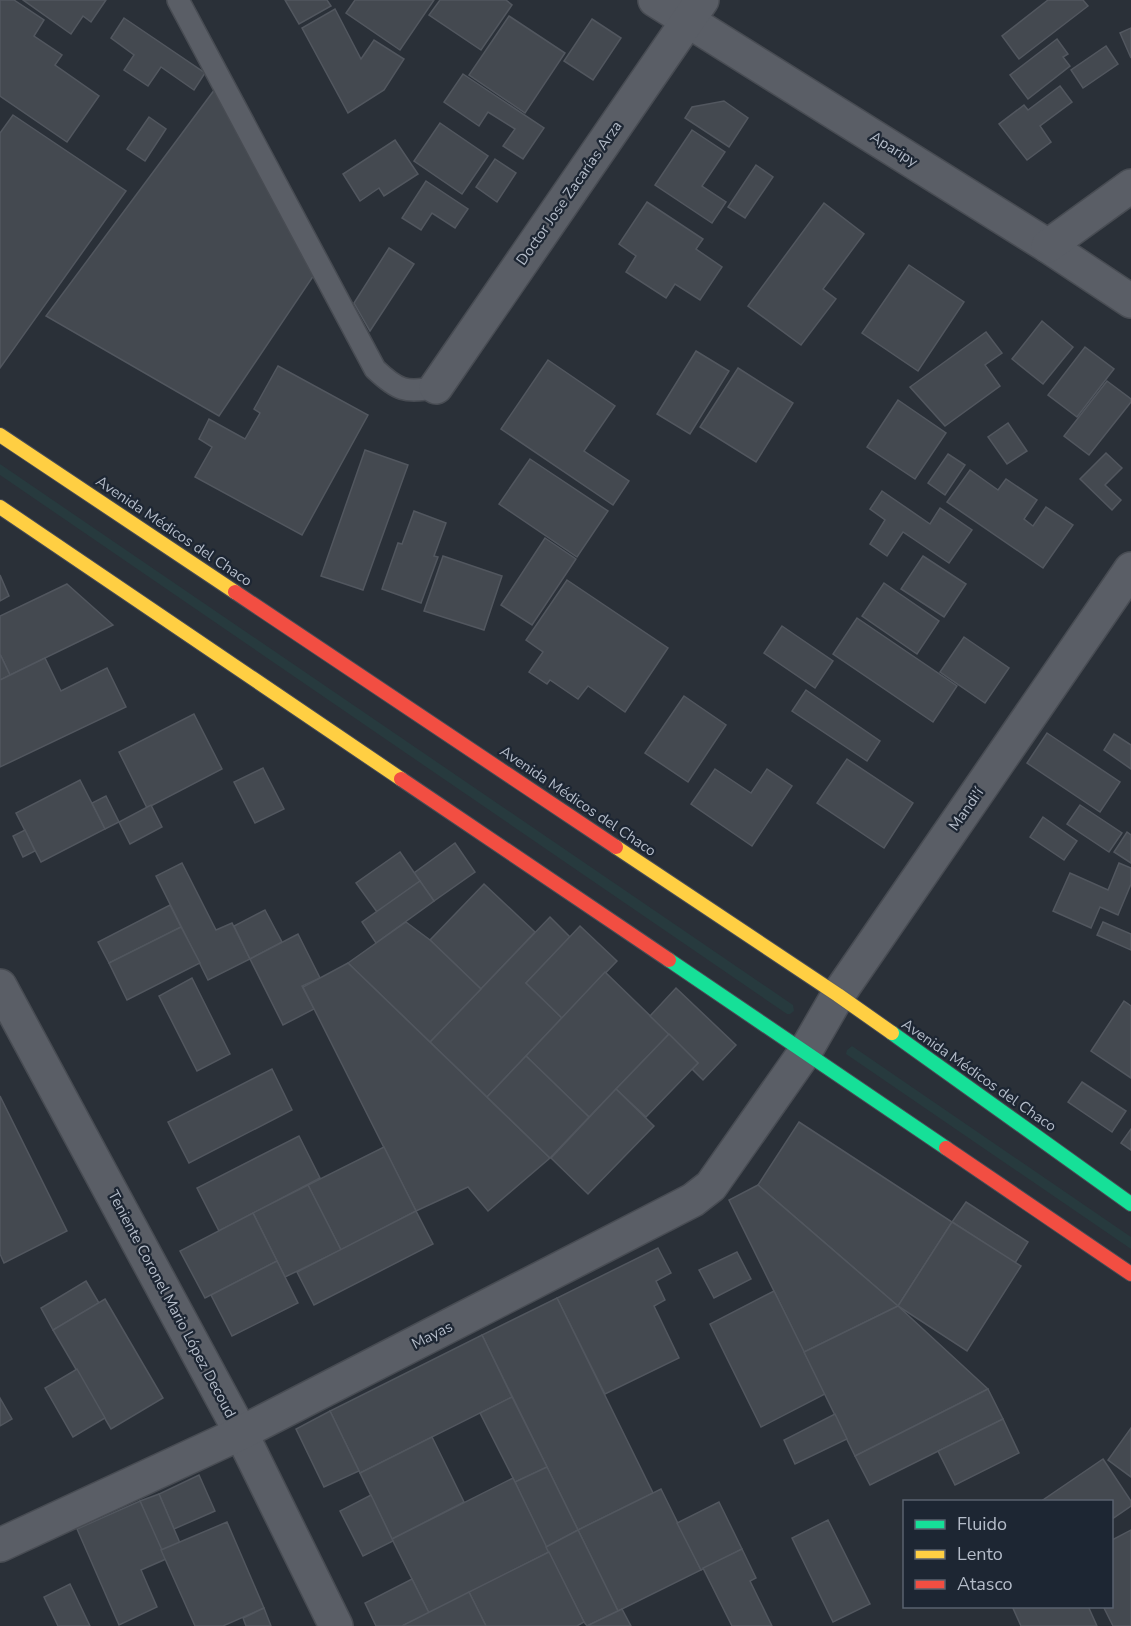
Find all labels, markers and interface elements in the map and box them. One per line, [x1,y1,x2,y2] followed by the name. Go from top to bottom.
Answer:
[512,117,626,269] street label: Doctor Jose Zacarías Arza
[866,127,922,172] street label: Aparipy
[92,471,256,591] street label: Avenida Médicos del Chaco
[496,741,660,861] street label: Avenida Médicos del Chaco
[944,782,989,835] street label: Mandi'í
[898,1014,1060,1136] street label: Avenida Médicos del Chaco
[103,1187,241,1421] street label: Teniente Coronel Mario López Decoud
[408,1316,456,1354] street label: Mayas
[903,1500,1113,1608] legend
[957,1512,1007,1536] text: Fluido
[957,1542,1003,1566] text: Lento
[957,1572,1013,1596] text: Atasco

